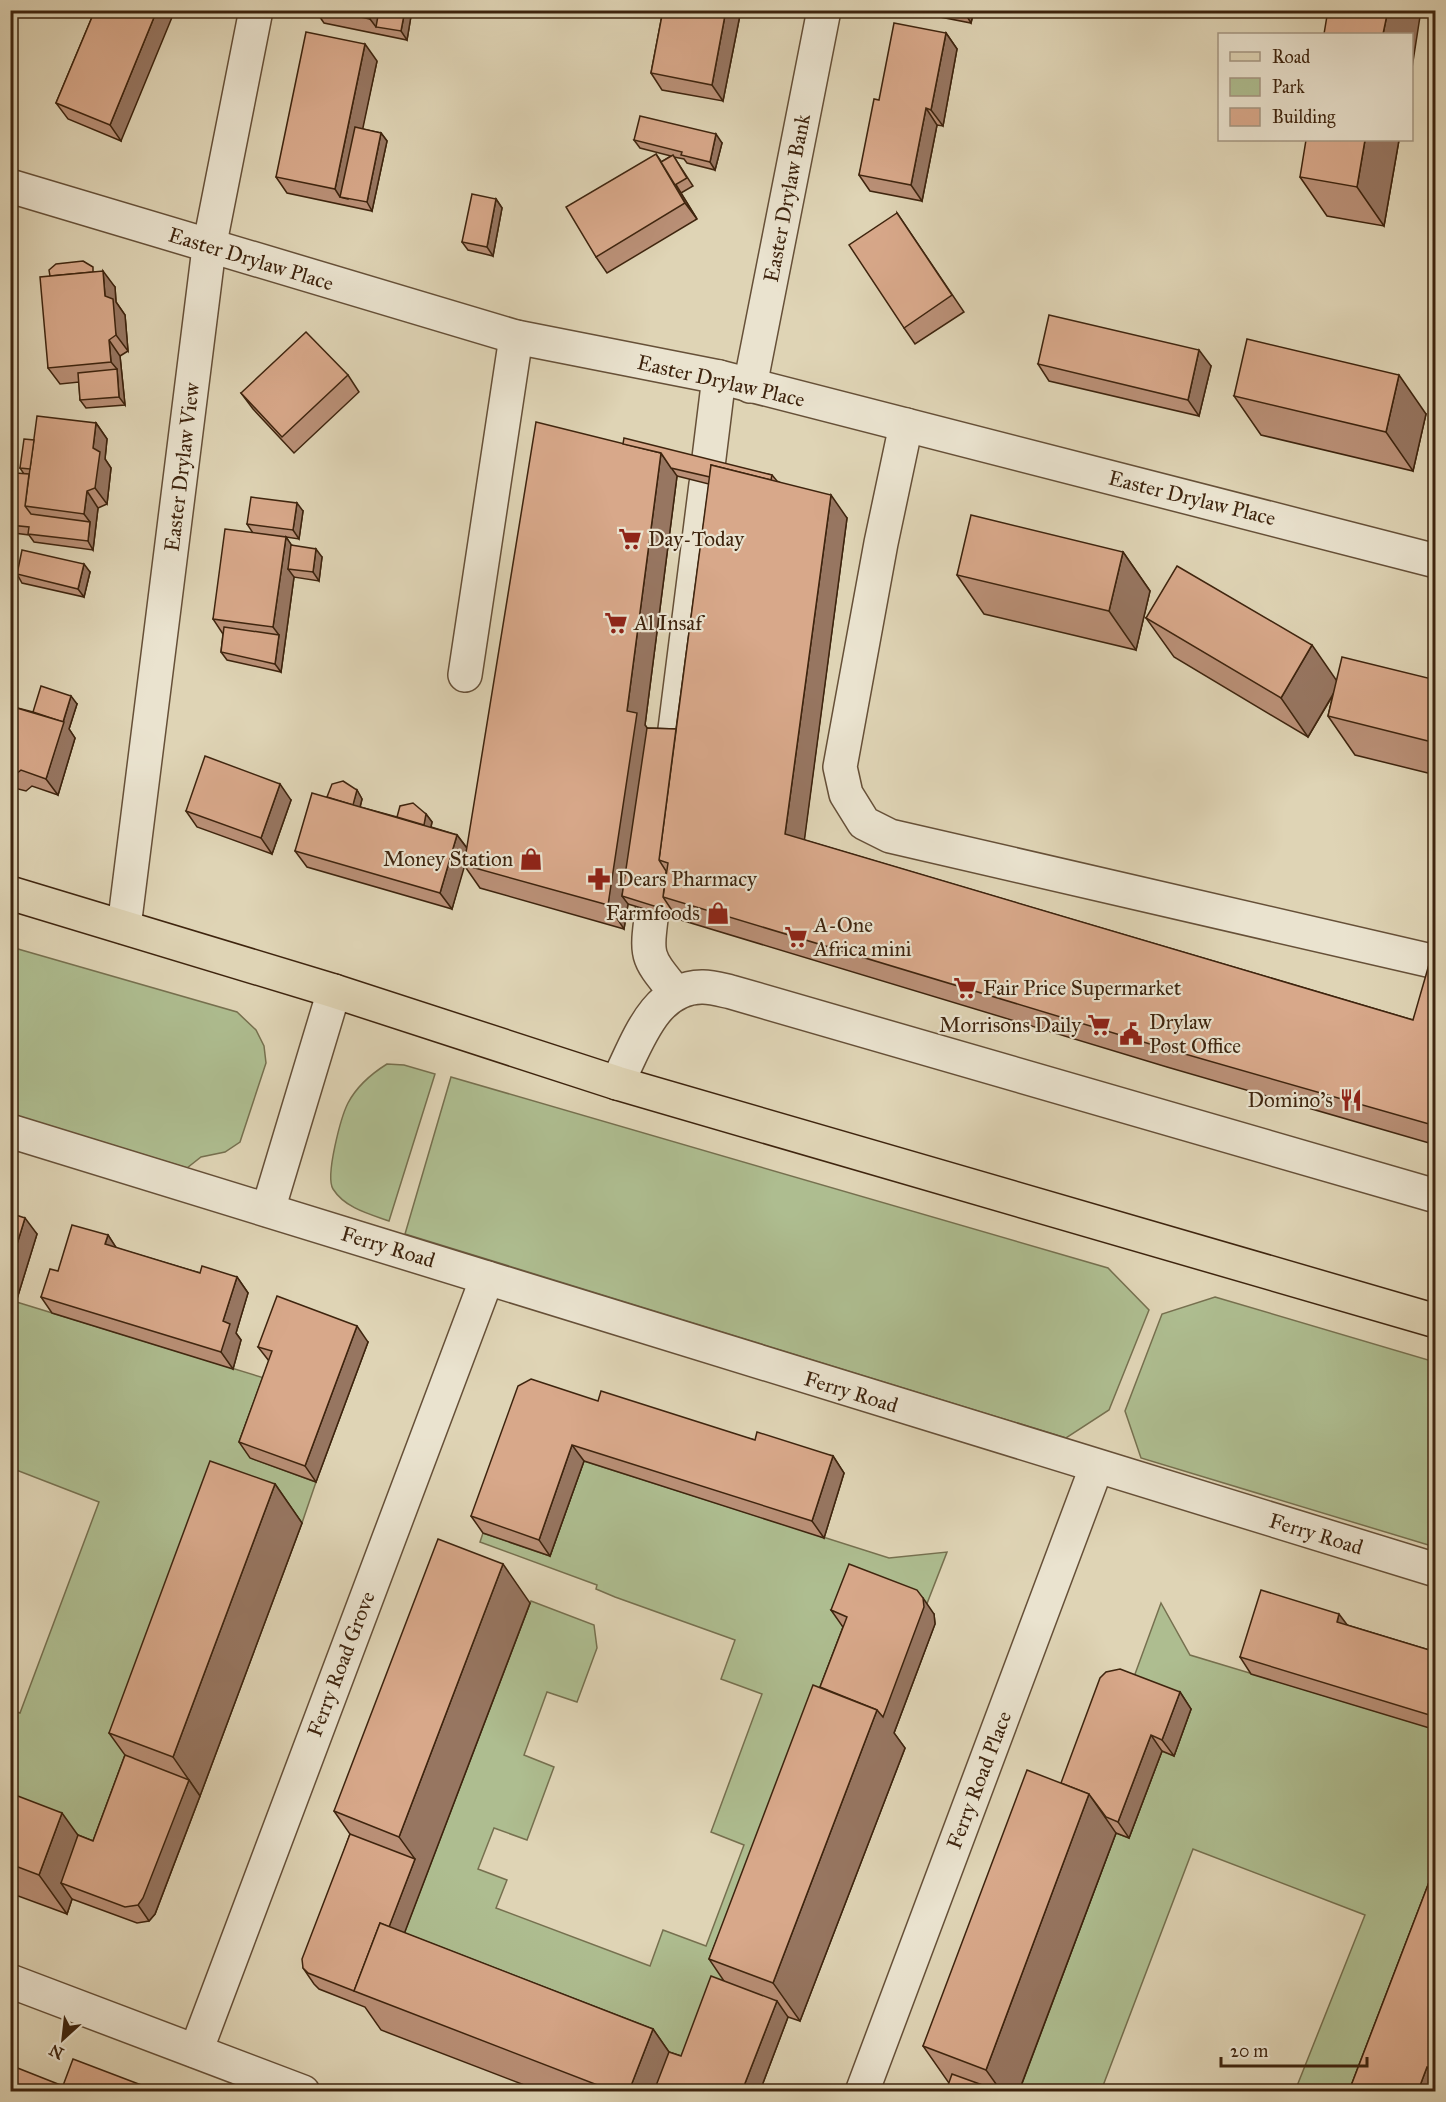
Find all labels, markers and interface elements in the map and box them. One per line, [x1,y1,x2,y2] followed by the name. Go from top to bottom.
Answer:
[1218,33,1413,141] legend
[1272,46,1310,68] text: Road
[1272,76,1305,98] text: Park
[1272,106,1336,129] text: Building
[758,111,816,284] street label: Easter Drylaw Bank
[165,222,337,297] street label: Easter Drylaw Place
[635,349,808,413] street label: Easter Drylaw Place
[159,381,205,553] street label: Easter Drylaw View
[1106,465,1278,531] street label: Easter Drylaw Place
[617,526,643,552] supermarket icon: Day-Today
[648,526,745,552] place label: Day-Today
[603,610,629,636] supermarket icon: Al Insaf
[633,610,705,636] place label: Al Insaf
[383,846,513,872] place label: Money Station
[518,846,544,872] shop icon: Money Station
[586,866,612,892] pharmacy icon: Dears Pharmacy
[617,866,758,892] place label: Dears Pharmacy
[606,900,700,926] place label: Farmfoods
[705,900,731,926] shop icon: Farmfoods
[813,912,912,962] place label: A-One Africa mini
[783,924,809,950] supermarket icon: A-One Africa mini
[952,975,978,1001] supermarket icon: Fair Price Supermarket
[983,975,1182,1001] place label: Fair Price Supermarket
[1149,1009,1241,1059] place label: Drylaw Post Office
[939,1012,1082,1038] place label: Morrisons Daily
[1086,1012,1112,1038] supermarket icon: Morrisons Daily
[1118,1021,1144,1047] public building icon: Drylaw Post Office
[1248,1087,1333,1113] place label: Domino's
[1338,1087,1364,1113] restaurant icon: Domino's
[338,1220,439,1274] street label: Ferry Road
[801,1365,902,1419] street label: Ferry Road
[1266,1507,1367,1561] street label: Ferry Road
[301,1587,381,1740] street label: Ferry Road Grove
[941,1707,1017,1853] street label: Ferry Road Place
[33,2009,93,2069] north arrow
[1221,2030,1366,2068] scale bar
[46,2040,67,2063] text: N
[1230,2040,1268,2062] text: 20 m

